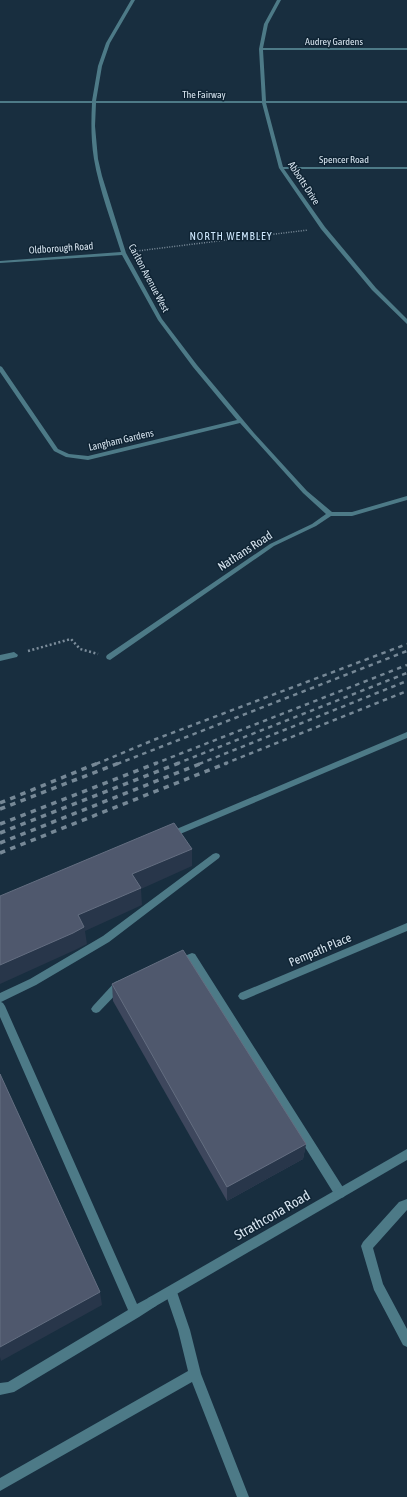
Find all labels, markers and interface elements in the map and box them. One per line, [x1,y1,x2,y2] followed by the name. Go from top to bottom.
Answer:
[305,36,363,47] street label: Audrey Gardens
[182,89,226,100] street label: The Fairway
[319,154,369,165] street label: Spencer Road
[286,159,322,207] street label: Abbotts Drive
[189,230,273,242] district label: NORTH WEMBLEY
[28,240,94,256] street label: Oldborough Road
[126,242,172,314] street label: Carlton Avenue West
[87,427,155,453] street label: Langham Gardens
[215,528,275,574] street label: Nathans Road
[287,931,353,969] street label: Pempath Place
[231,1187,313,1243] street label: Strathcona Road

